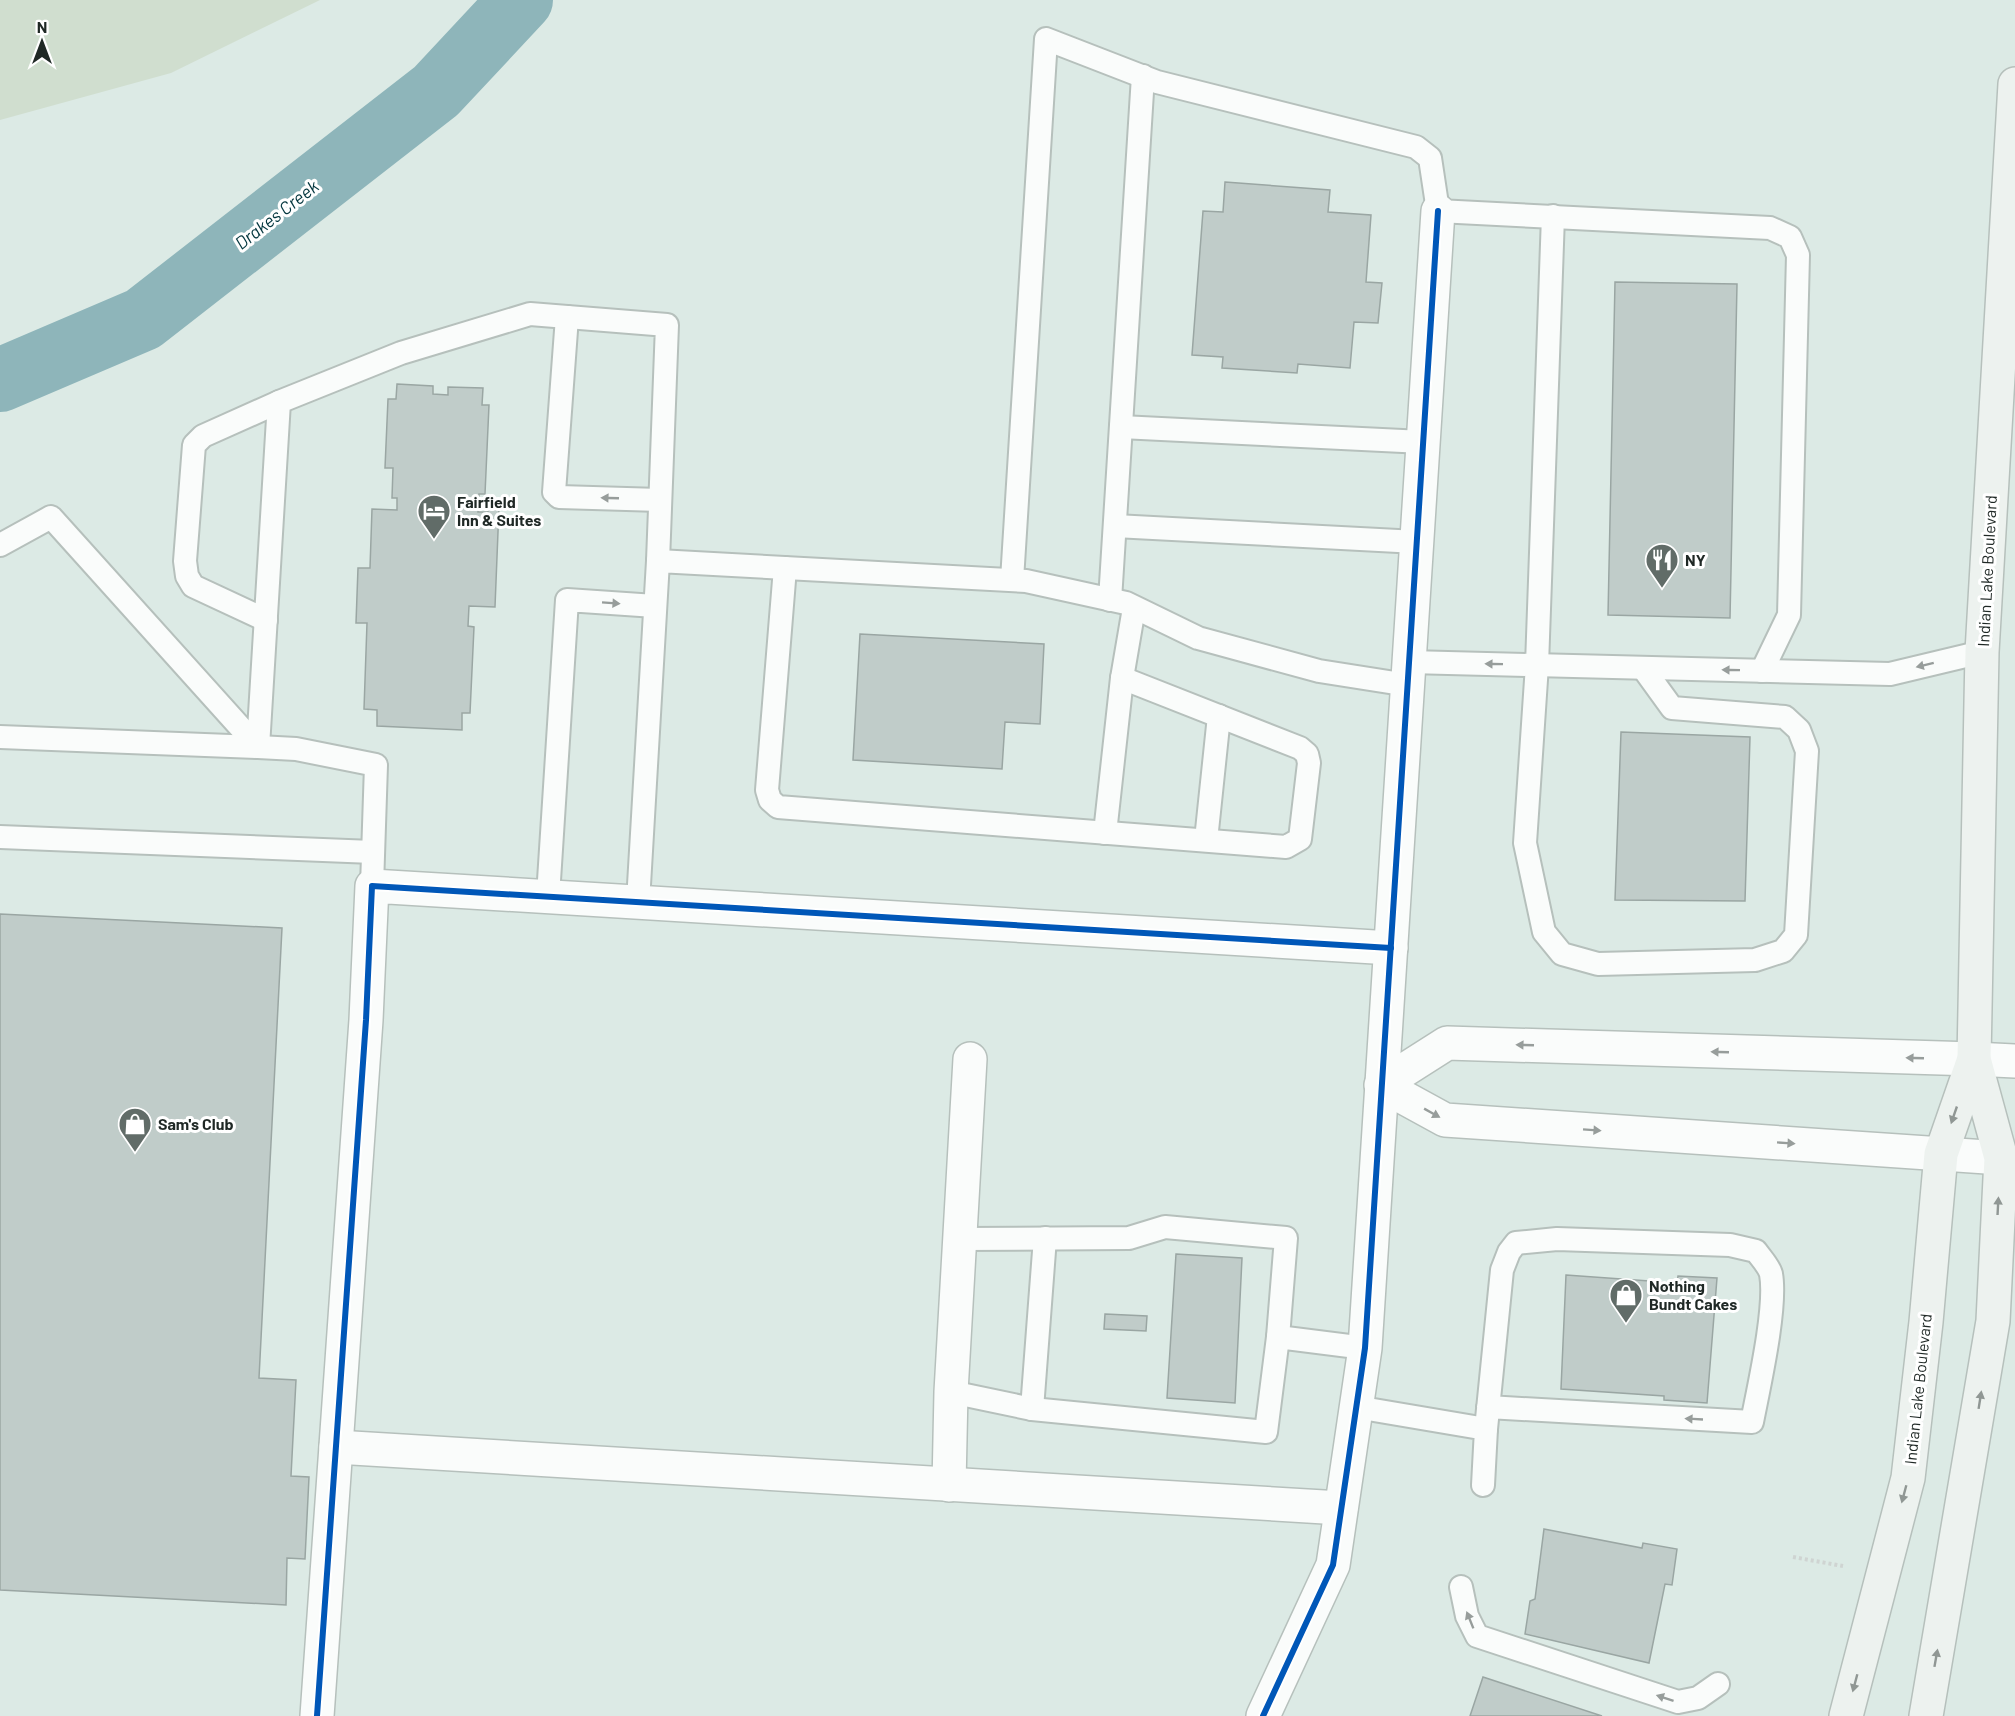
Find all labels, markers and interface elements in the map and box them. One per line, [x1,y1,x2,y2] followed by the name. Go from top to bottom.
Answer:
[12,12,72,72] north arrow
[37,17,47,36] text: N
[230,175,323,254] water label: Drakes Creek
[457,492,541,529] place label: Fairfield Inn & Suites
[416,493,452,540] hotel icon: Fairfield Inn & Suites
[600,493,619,503] one-way arrow
[1973,495,2000,647] street label: Indian Lake Boulevard
[1644,542,1680,589] restaurant icon: NY
[1685,550,1706,569] place label: NY
[602,599,621,608] one-way arrow
[1484,660,1503,669] one-way arrow
[1915,661,1934,671] one-way arrow
[1721,665,1740,675] one-way arrow
[1516,1041,1535,1050] one-way arrow
[1711,1047,1730,1056] one-way arrow
[1906,1053,1925,1062] one-way arrow
[117,1106,153,1153] shop icon: Sam's Club
[1949,1106,1959,1124] one-way arrow
[1424,1108,1441,1118] one-way arrow
[158,1114,234,1133] place label: Sam's Club
[1582,1125,1601,1135] one-way arrow
[1777,1139,1796,1148] one-way arrow
[1994,1196,2003,1215] one-way arrow
[1649,1276,1737,1313] place label: Nothing Bundt Cakes
[1608,1277,1644,1324] shop icon: Nothing Bundt Cakes
[1900,1313,1935,1465] street label: Indian Lake Boulevard
[1976,1390,1985,1409] one-way arrow
[1684,1415,1703,1424] one-way arrow
[1898,1485,1908,1503] one-way arrow
[1465,1611,1474,1629] one-way arrow
[1932,1649,1941,1668] one-way arrow
[1849,1674,1859,1692] one-way arrow
[1656,1693,1674,1703] one-way arrow

